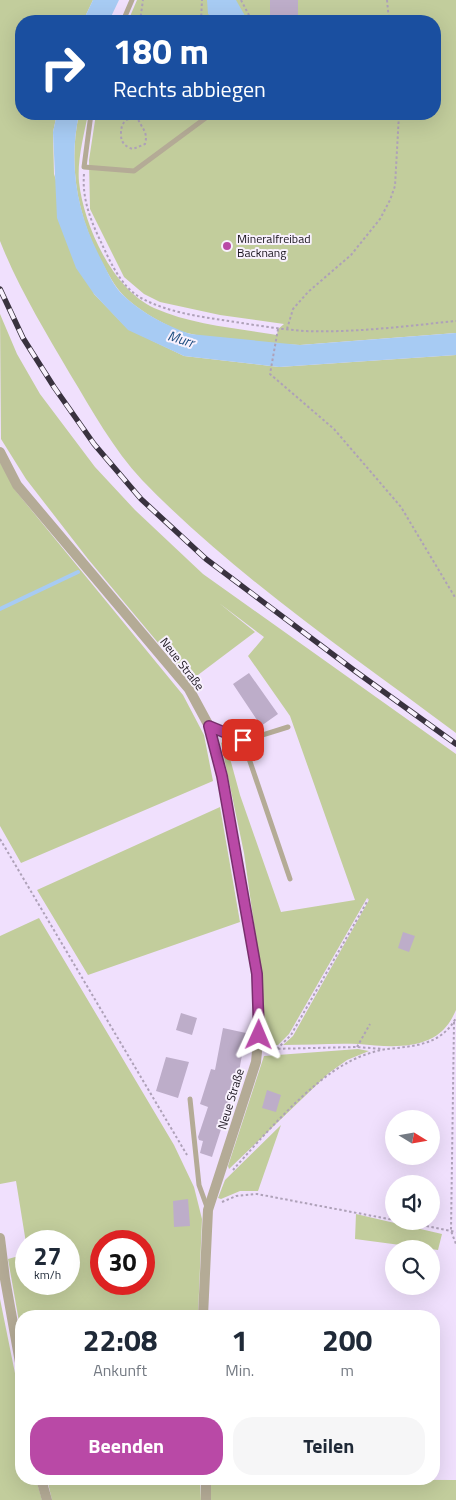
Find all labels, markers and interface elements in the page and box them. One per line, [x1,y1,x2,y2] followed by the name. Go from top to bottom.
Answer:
[113,24,209,78] text: 180 m
[30,35,95,100] icon: right
[113,72,266,106] text: Rechts abbiegen
[237,229,311,262] place label: Mineralfreibad Backnang
[221,240,233,252] marker: Mineralfreibad Backnang
[165,325,199,353] water label: Murr
[156,633,209,694] street label: Neue Straße
[222,719,264,761] pin
[229,726,257,754] icon: arrive
[232,1008,284,1060] position arrow
[212,1066,249,1132] street label: Neue Straße
[385,1110,440,1165] north arrow
[385,1110,440,1295] map controls
[385,1175,440,1230] button: sound
[90,1230,155,1295] speed limit sign: 30
[33,1237,62,1275] text: 27
[385,1240,440,1295] button: search
[34,1265,61,1284] text: km/h
[83,1317,158,1363] text: 22:08
[231,1317,248,1363] text: 1
[322,1317,372,1363] text: 200
[93,1358,147,1382] text: Ankunft
[225,1358,254,1382] text: Min.
[340,1358,354,1382] text: m
[30,1417,223,1475] button: Beenden
[233,1417,425,1475] button: Teilen

